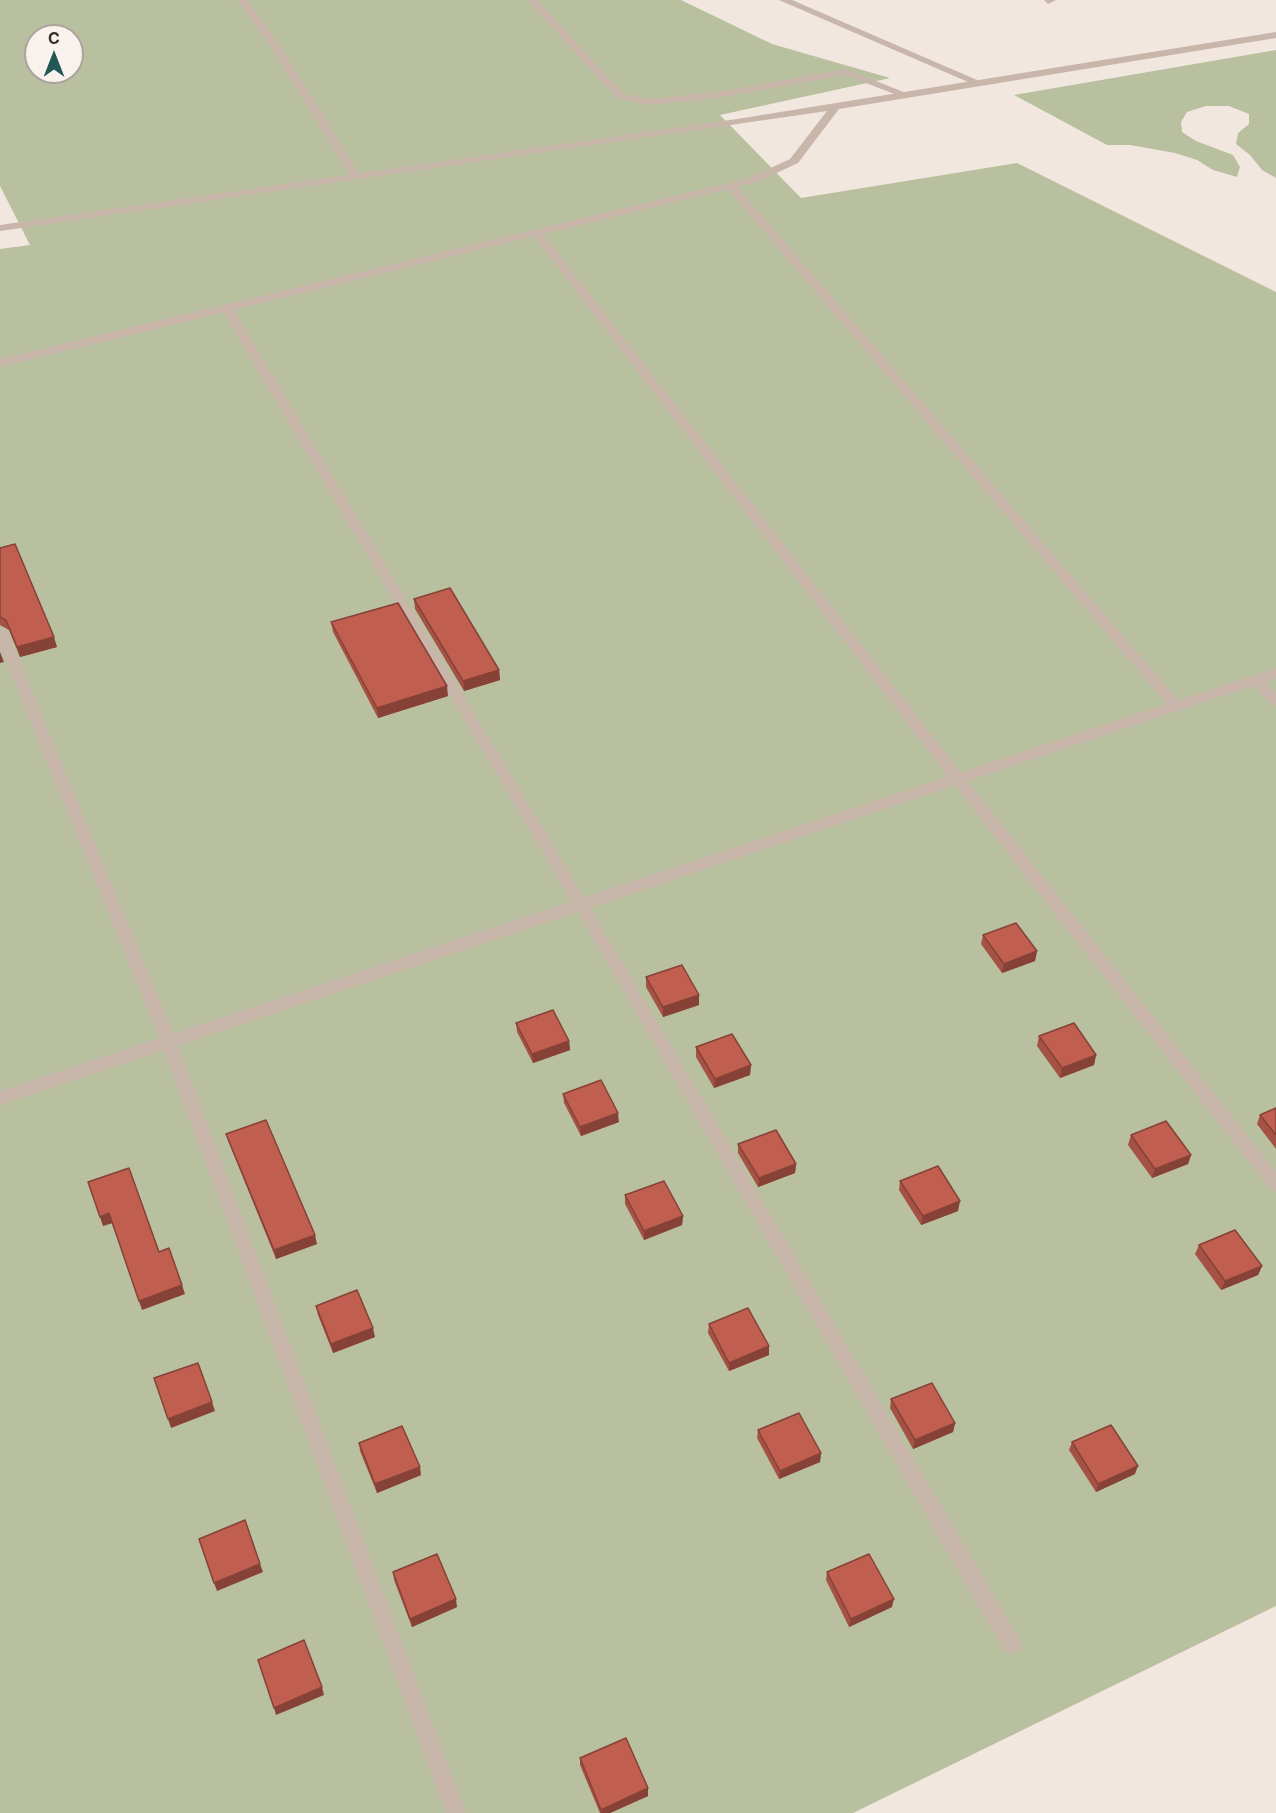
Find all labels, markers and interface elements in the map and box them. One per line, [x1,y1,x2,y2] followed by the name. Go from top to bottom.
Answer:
[24,24,84,84] north arrow
[48,28,60,48] text: С

